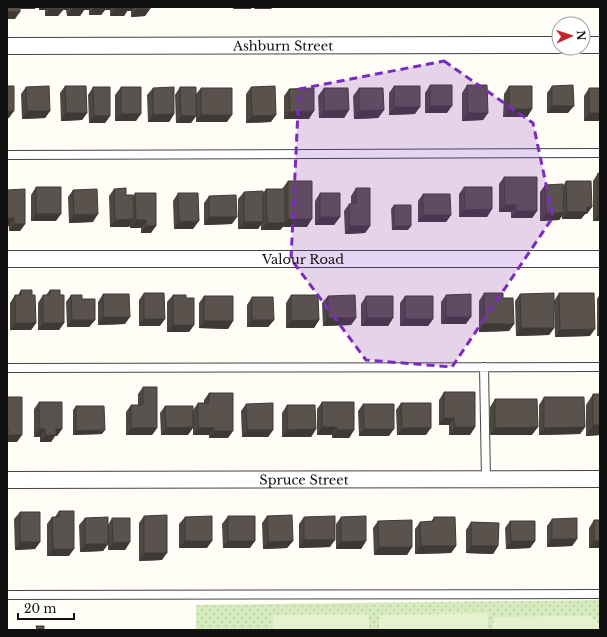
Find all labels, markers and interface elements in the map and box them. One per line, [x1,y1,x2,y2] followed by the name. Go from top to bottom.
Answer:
[551,16,591,56] north arrow
[574,30,588,42] text: N
[232,37,333,54] street label: Ashburn Street
[261,251,344,268] street label: Valour Road
[259,471,349,488] street label: Spruce Street
[18,595,74,621] scale bar
[24,601,56,616] text: 20 m

